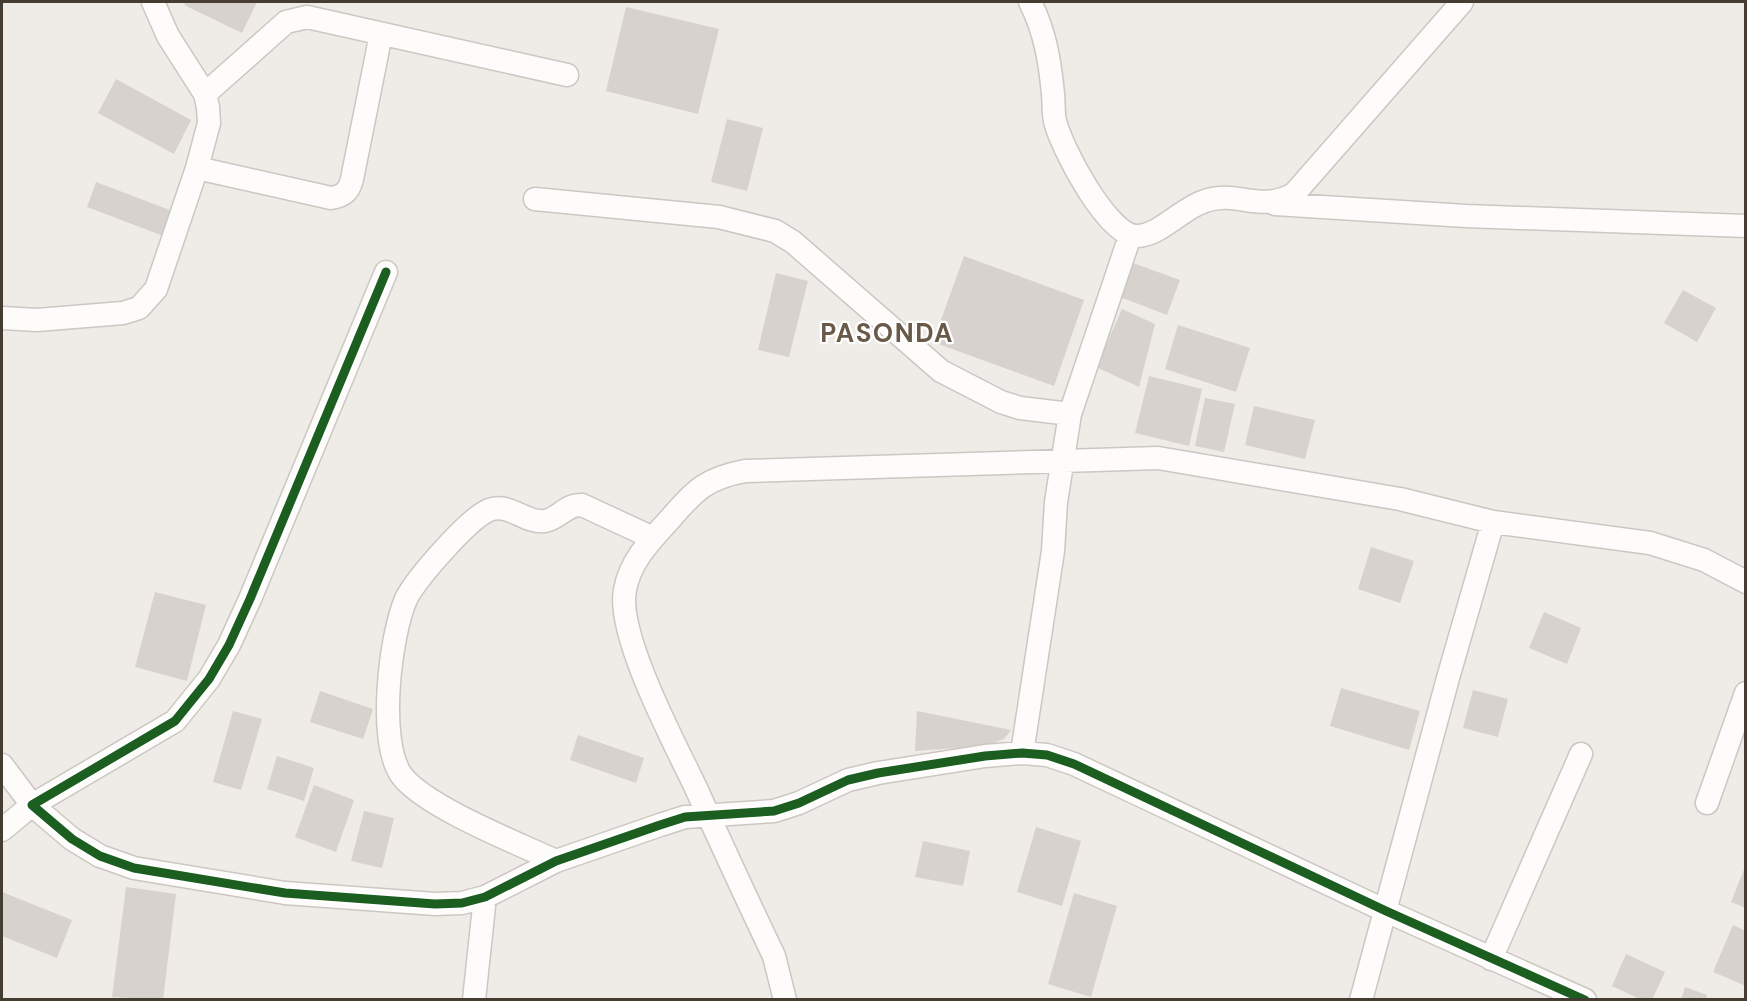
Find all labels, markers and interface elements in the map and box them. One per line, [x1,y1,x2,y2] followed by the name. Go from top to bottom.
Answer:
[820,316,954,350] district label: PASONDA

